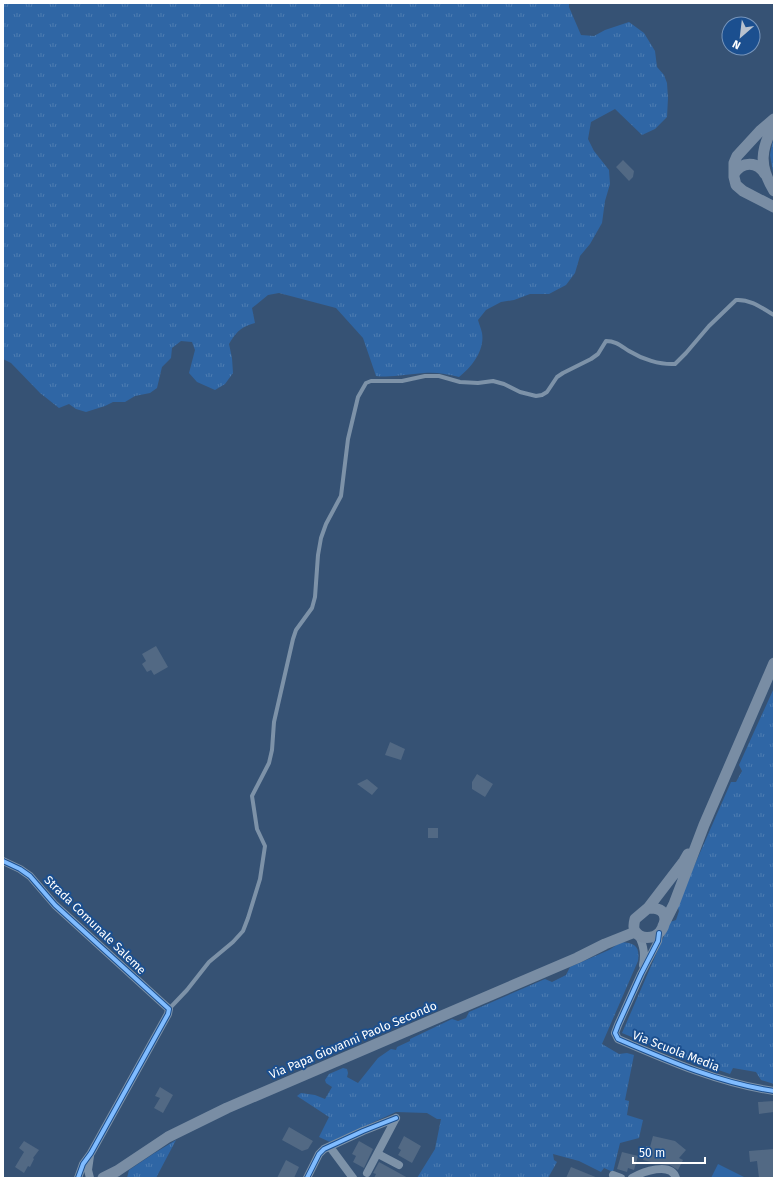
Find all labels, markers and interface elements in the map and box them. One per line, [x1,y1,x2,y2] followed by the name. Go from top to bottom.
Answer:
[721,16,761,56] north arrow
[730,37,743,52] text: N
[41,873,149,977] street label: Strada Comunale Saleme
[267,998,439,1082] street label: Via Papa Giovanni Paolo Secondo
[631,1028,721,1074] street label: Via Scuola Media
[633,1139,705,1165] scale bar
[639,1146,665,1160] text: 50 m

